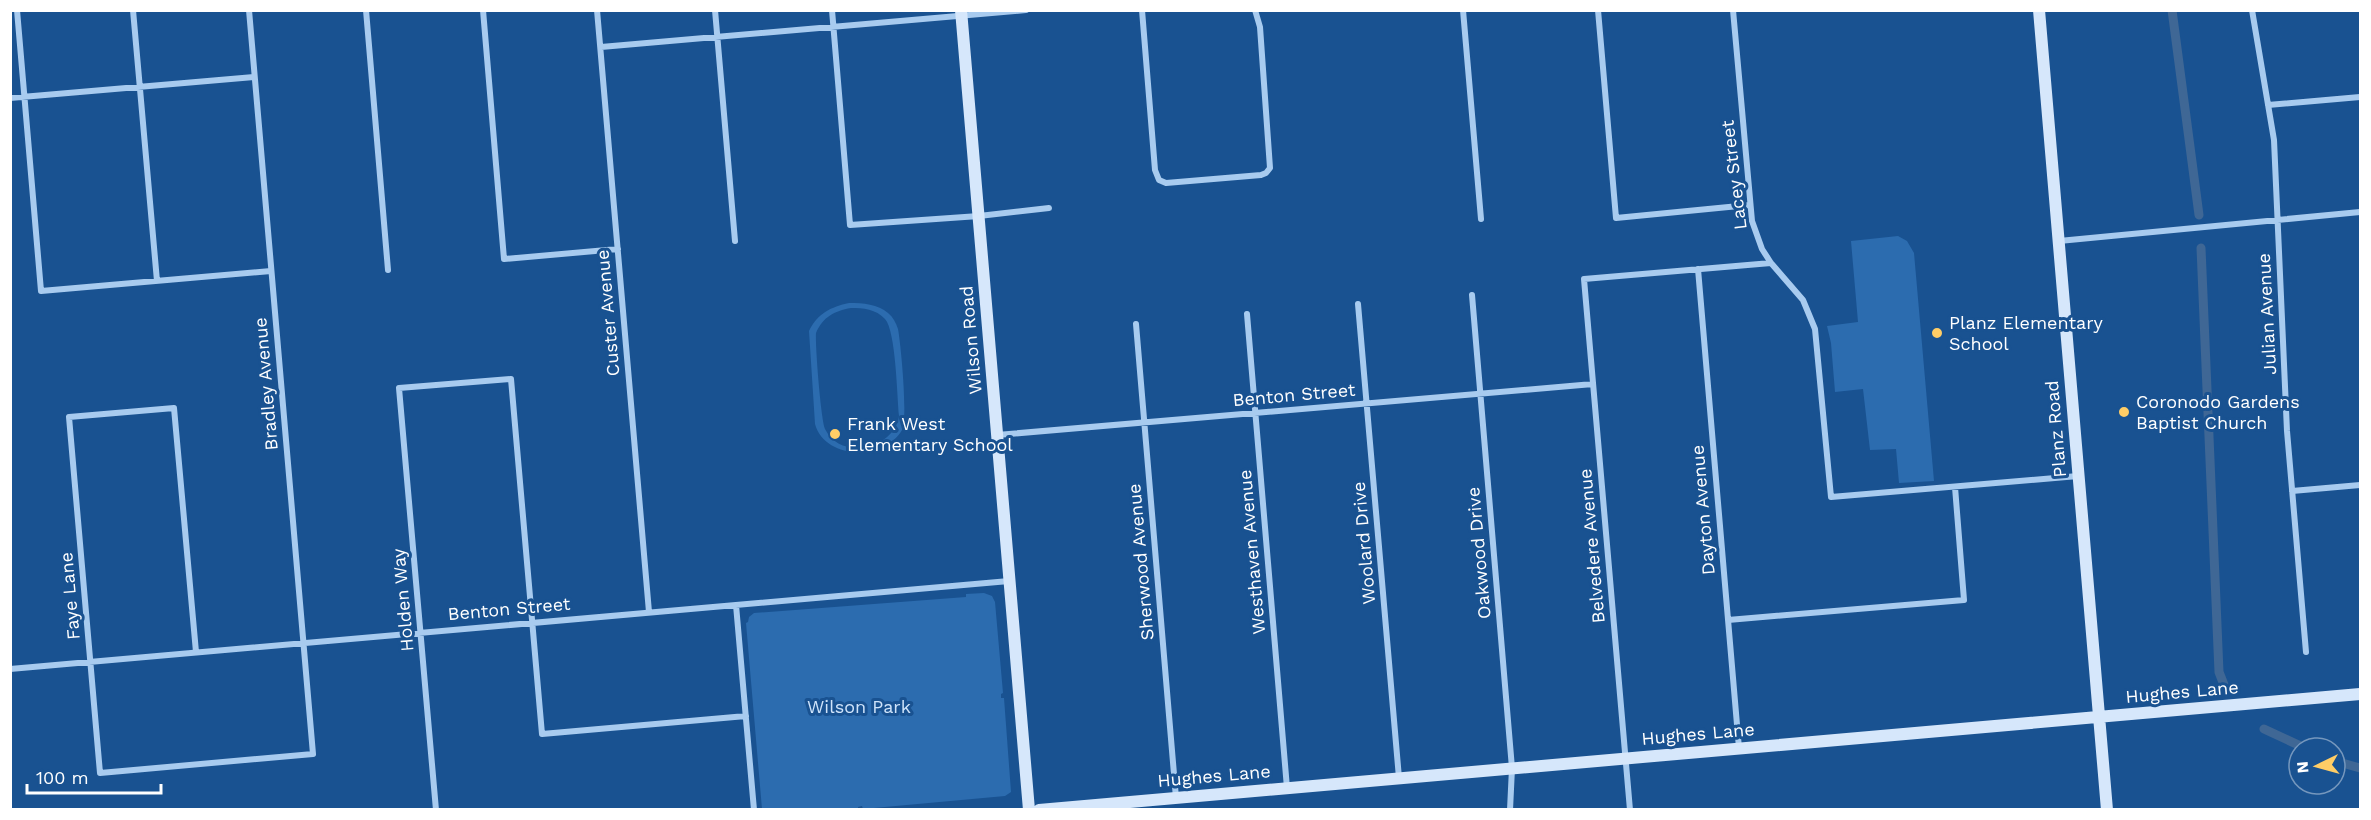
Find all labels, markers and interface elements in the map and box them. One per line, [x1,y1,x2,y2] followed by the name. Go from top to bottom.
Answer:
[1716,119,1751,231] street label: Lacey Street
[592,249,623,377] street label: Custer Avenue
[2253,253,2280,375] street label: Julian Avenue
[955,285,986,395] street label: Wilson Road
[1949,312,2104,354] place label: Planz Elementary School
[249,317,282,452] street label: Bradley Avenue
[1930,326,1944,340] marker: Planz Elementary School
[1232,379,1357,410] street label: Benton Street
[2041,380,2070,479] street label: Planz Road
[2136,391,2300,433] place label: Coronodo Gardens Baptist Church
[2117,405,2131,419] marker: Coronodo Gardens Baptist Church
[847,413,1013,455] place label: Frank West Elementary School
[828,427,842,441] marker: Frank West Elementary School
[1686,444,1719,576] street label: Dayton Avenue
[1574,468,1609,624] street label: Belvedere Avenue
[1234,469,1269,635] street label: Westhaven Avenue
[1348,481,1379,605] street label: Woolard Drive
[1123,483,1158,641] street label: Sherwood Avenue
[1462,486,1495,620] street label: Oakwood Drive
[387,547,417,652] street label: Holden Way
[55,551,84,641] street label: Faye Lane
[447,593,572,624] street label: Benton Street
[2125,676,2239,707] street label: Hughes Lane
[807,696,911,717] park label: Wilson Park
[1641,718,1755,749] street label: Hughes Lane
[2287,736,2347,796] north arrow
[27,757,160,795] scale bar
[1157,760,1271,791] street label: Hughes Lane
[2293,761,2313,774] text: N
[36,767,89,788] text: 100 m

